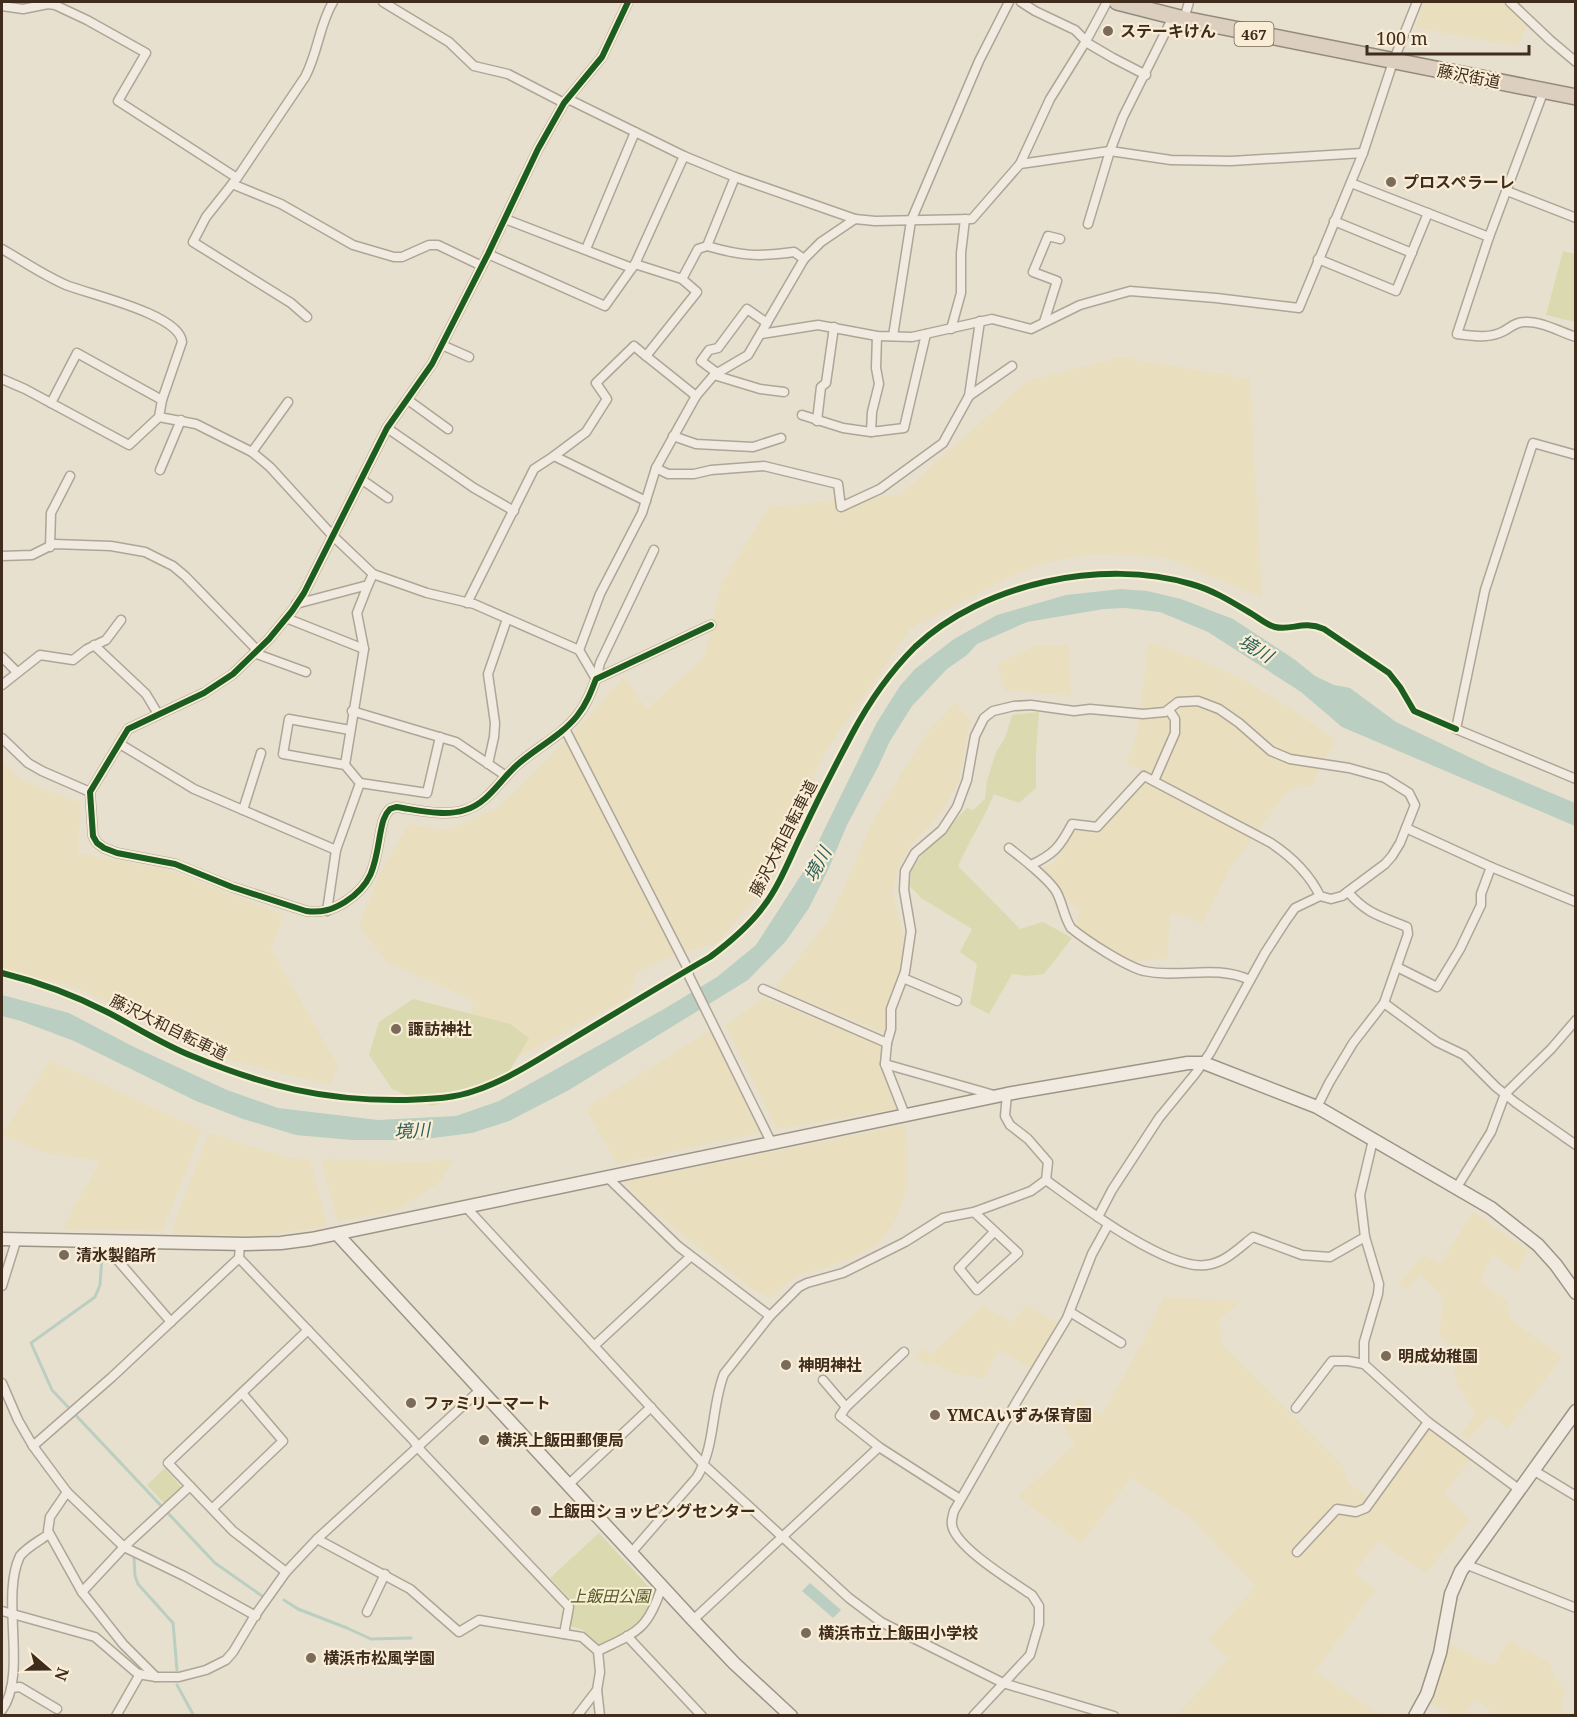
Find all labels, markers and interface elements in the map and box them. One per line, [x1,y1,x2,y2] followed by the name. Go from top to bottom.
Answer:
[1367,18,1529,56] scale bar
[1120,20,1216,42] place label: ステーキけん
[1234,22,1274,46] road number: 467
[1101,24,1115,38] marker: ステーキけん
[1376,26,1428,50] text: 100 m
[1435,59,1503,93] street label: 藤沢街道
[1403,171,1515,193] place label: プロスぺラーレ
[1384,175,1398,189] marker: プロスぺラーレ
[1234,628,1279,669] water label: 境川
[744,776,822,900] street label: 藤沢大和自転車道
[798,841,837,886] water label: 境川
[107,989,231,1065] street label: 藤沢大和自転車道
[408,1018,472,1040] place label: 諏訪神社
[389,1022,403,1036] marker: 諏訪神社
[393,1117,433,1143] water label: 境川
[76,1244,156,1266] place label: 清水製餡所
[57,1248,71,1262] marker: 清水製餡所
[1398,1345,1478,1367] place label: 明成幼稚園
[1379,1349,1393,1363] marker: 明成幼稚園
[798,1354,862,1376] place label: 神明神社
[779,1358,793,1372] marker: 神明神社
[423,1392,551,1414] place label: ファミリーマート
[404,1396,418,1410] marker: ファミリーマート
[947,1404,1092,1426] place label: YMCAいずみ保育園
[928,1408,942,1422] marker: YMCAいずみ保育園
[496,1429,624,1451] place label: 横浜上飯田郵便局
[477,1433,491,1447] marker: 横浜上飯田郵便局
[548,1500,756,1522] place label: 上飯田ショッピングセンター
[529,1504,543,1518] marker: 上飯田ショッピングセンター
[570,1585,652,1607] park label: 上飯田公園
[818,1622,978,1644] place label: 横浜市立上飯田小学校
[799,1626,813,1640] marker: 横浜市立上飯田小学校
[18,1639,78,1699] north arrow
[323,1647,435,1669] place label: 横浜市松風学園
[304,1651,318,1665] marker: 横浜市松風学園
[49,1664,75,1684] text: N

